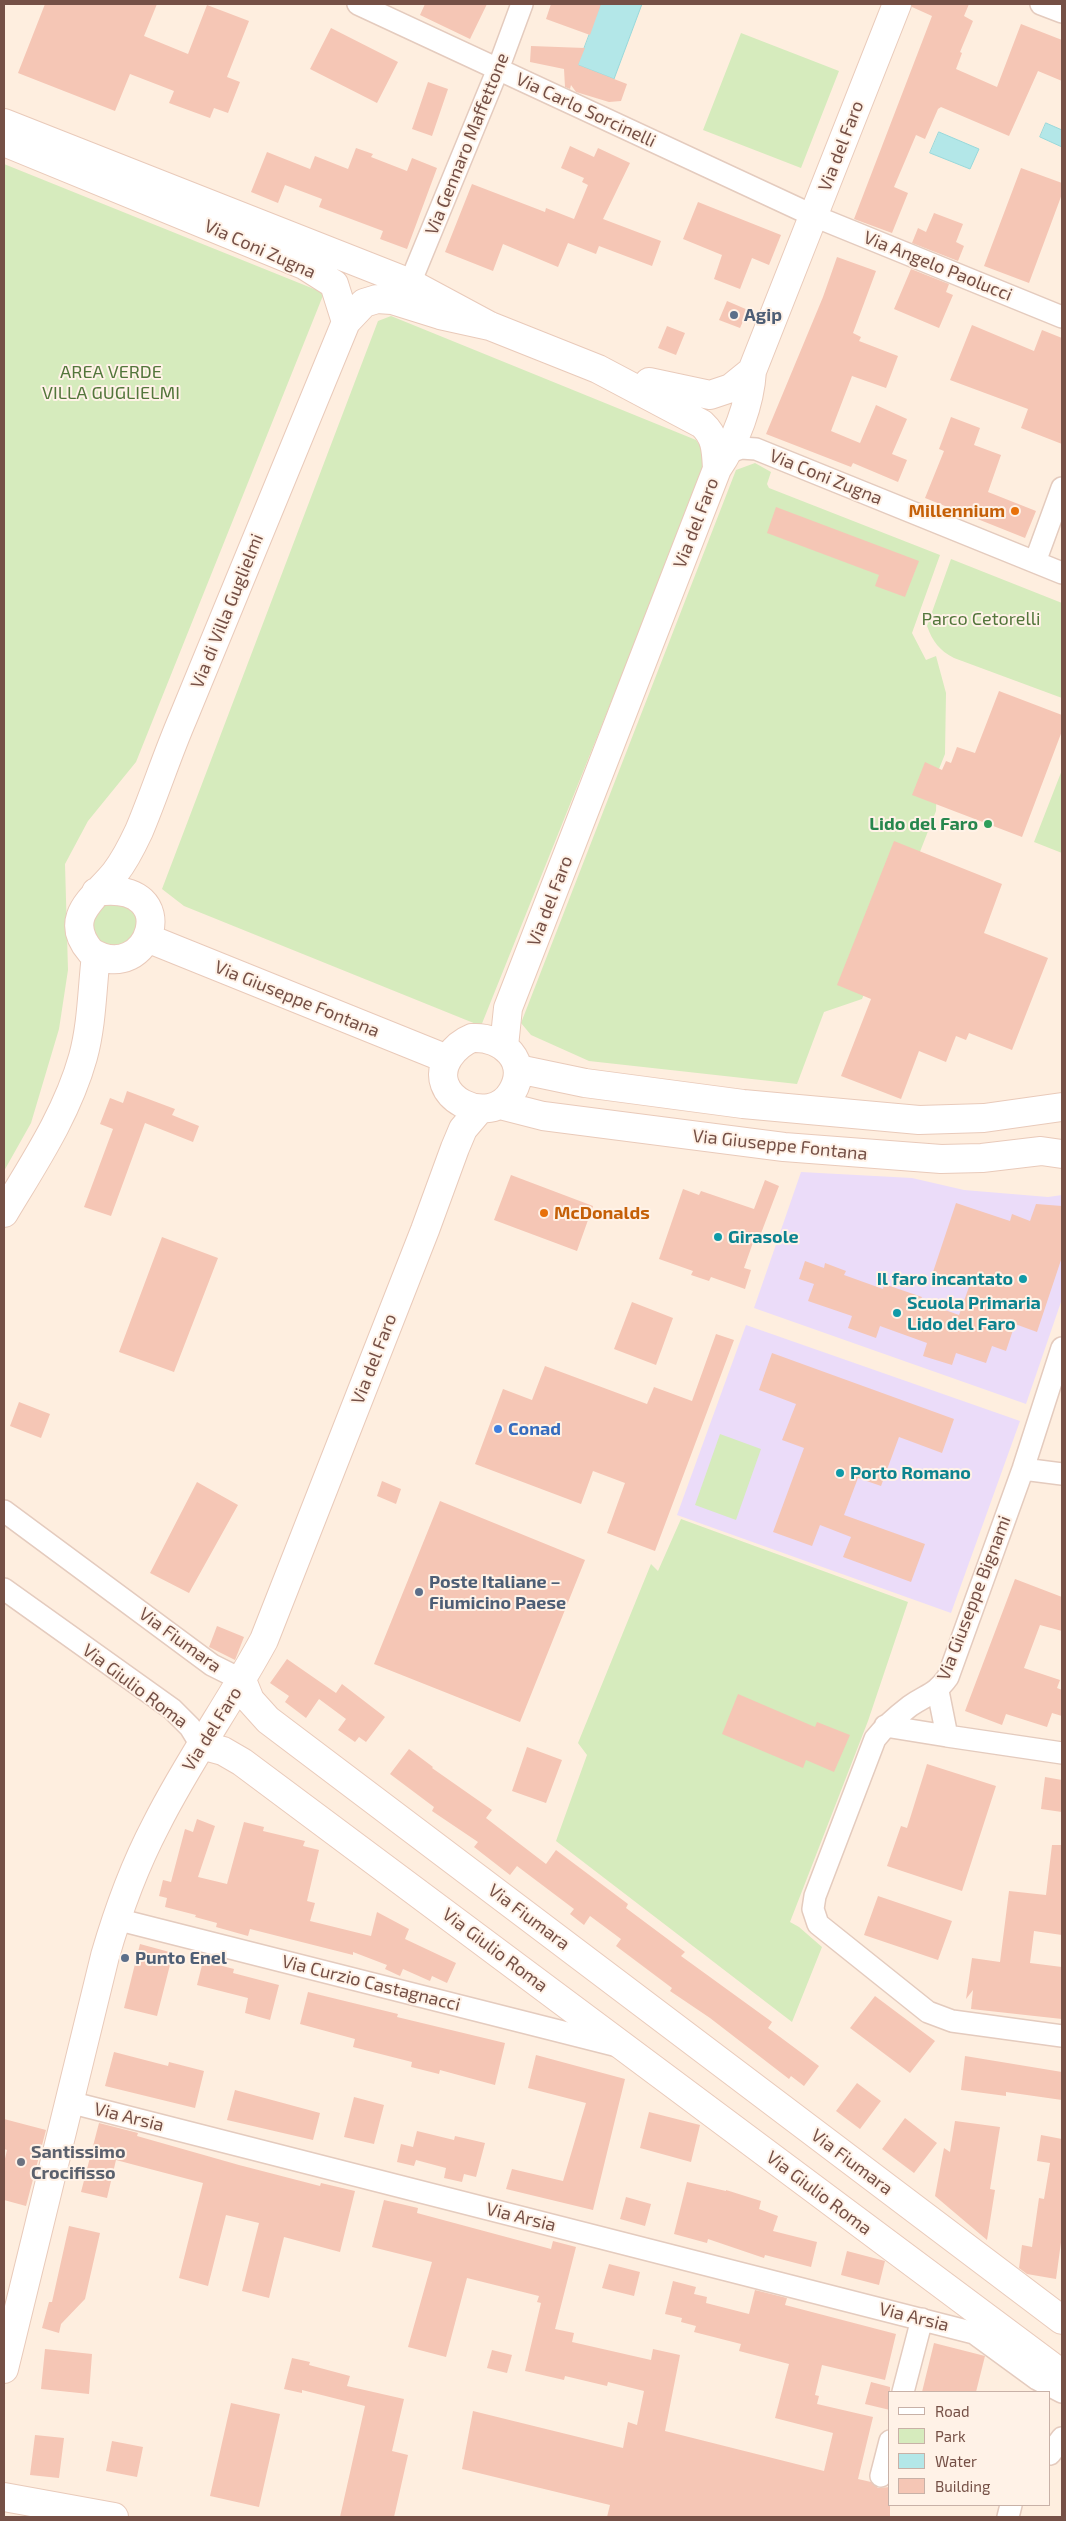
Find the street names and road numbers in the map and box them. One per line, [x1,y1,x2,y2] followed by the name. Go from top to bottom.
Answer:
[421,50,513,238] street label: Via Gennaro Maffettone
[513,68,659,152] street label: Via Carlo Sorcinelli
[814,98,868,194] street label: Via del Faro
[201,215,319,283] street label: Via Coni Zugna
[861,226,1015,306] street label: Via Angelo Paolucci
[767,445,885,509] street label: Via Coni Zugna
[669,475,723,571] street label: Via del Faro
[186,531,268,691] street label: Via di Villa Guglielmi
[523,853,577,949] street label: Via del Faro
[211,956,383,1042] street label: Via Giuseppe Fontana
[691,1125,869,1165] street label: Via Giuseppe Fontana
[347,1311,401,1407] street label: Via del Faro
[933,1512,1015,1684] street label: Via Giuseppe Bignami
[135,1603,225,1677] street label: Via Fiumara
[78,1639,192,1733] street label: Via Giulio Roma
[178,1683,246,1775] street label: Via del Faro
[484,1879,574,1955] street label: Via Fiumara
[438,1903,552,1997] street label: Via Giulio Roma
[279,1950,463,2016] street label: Via Curzio Castagnacci
[92,2098,166,2136] street label: Via Arsia
[807,2124,897,2200] street label: Via Fiumara
[762,2146,876,2240] street label: Via Giulio Roma
[484,2198,558,2236] street label: Via Arsia
[877,2298,951,2336] street label: Via Arsia

